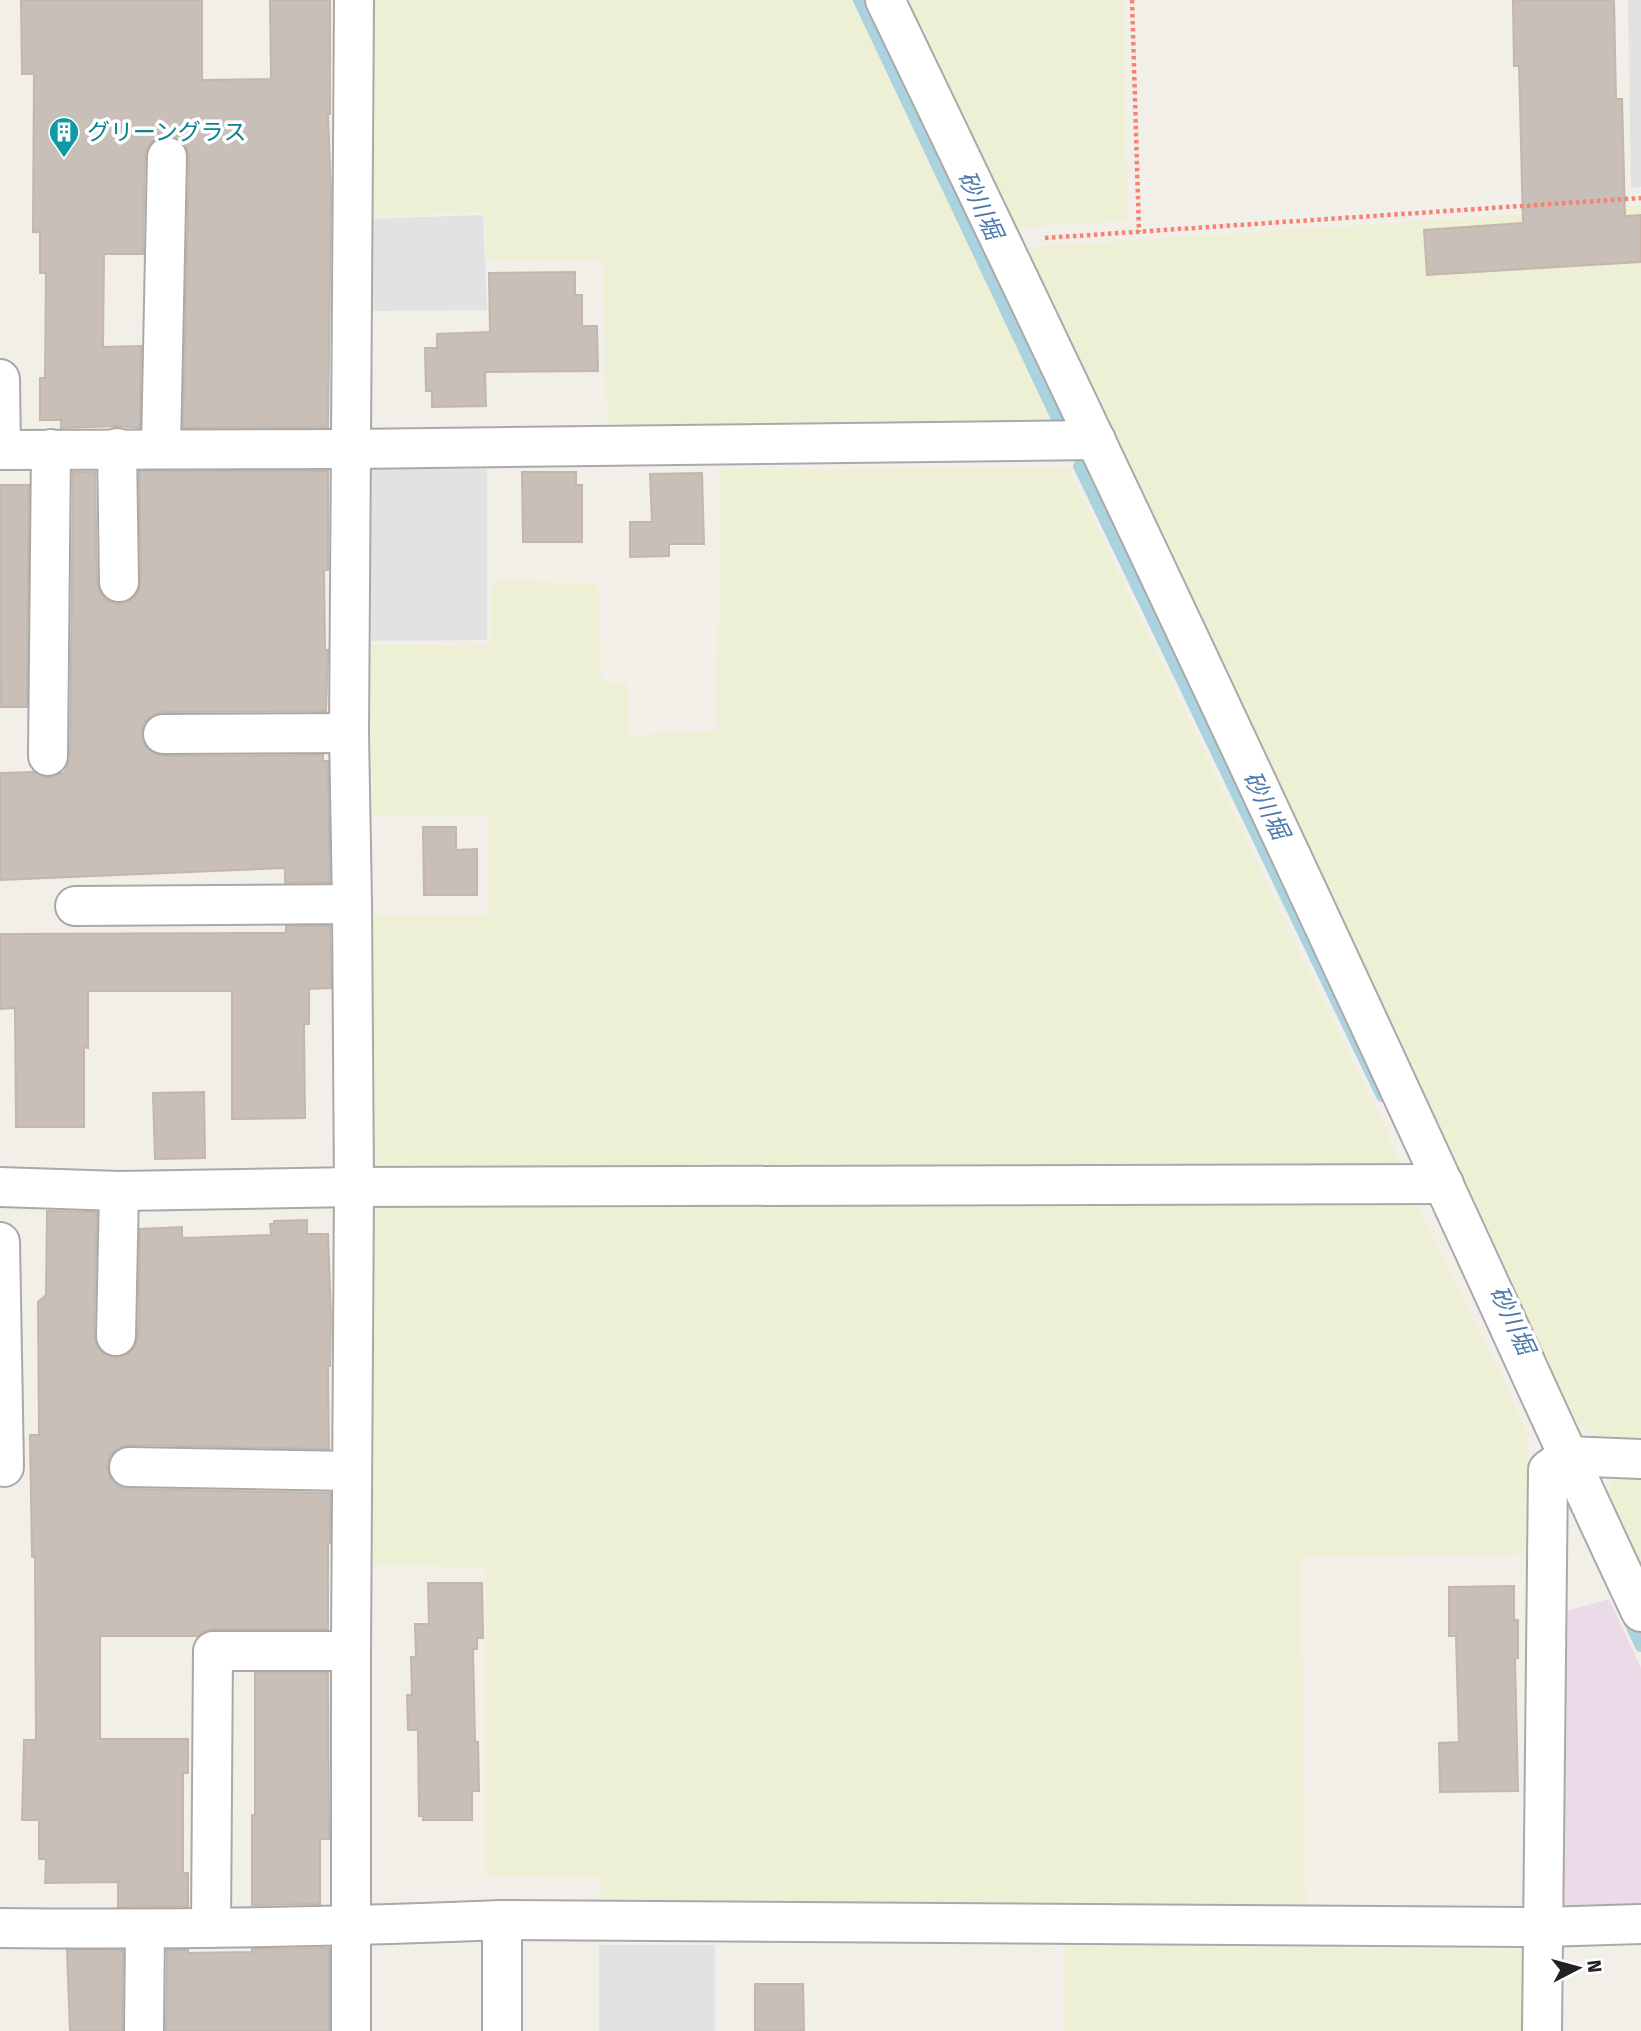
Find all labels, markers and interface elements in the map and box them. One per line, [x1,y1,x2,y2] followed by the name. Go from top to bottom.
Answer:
[47,115,81,159] building icon: グリーングラス
[87,118,246,146] place label: グリーングラス
[952,166,1010,247] water label: 砂川堀
[1238,767,1296,847] water label: 砂川堀
[1484,1281,1542,1362] water label: 砂川堀
[1543,1933,1613,2003] north arrow
[1582,1959,1607,1974] text: N

